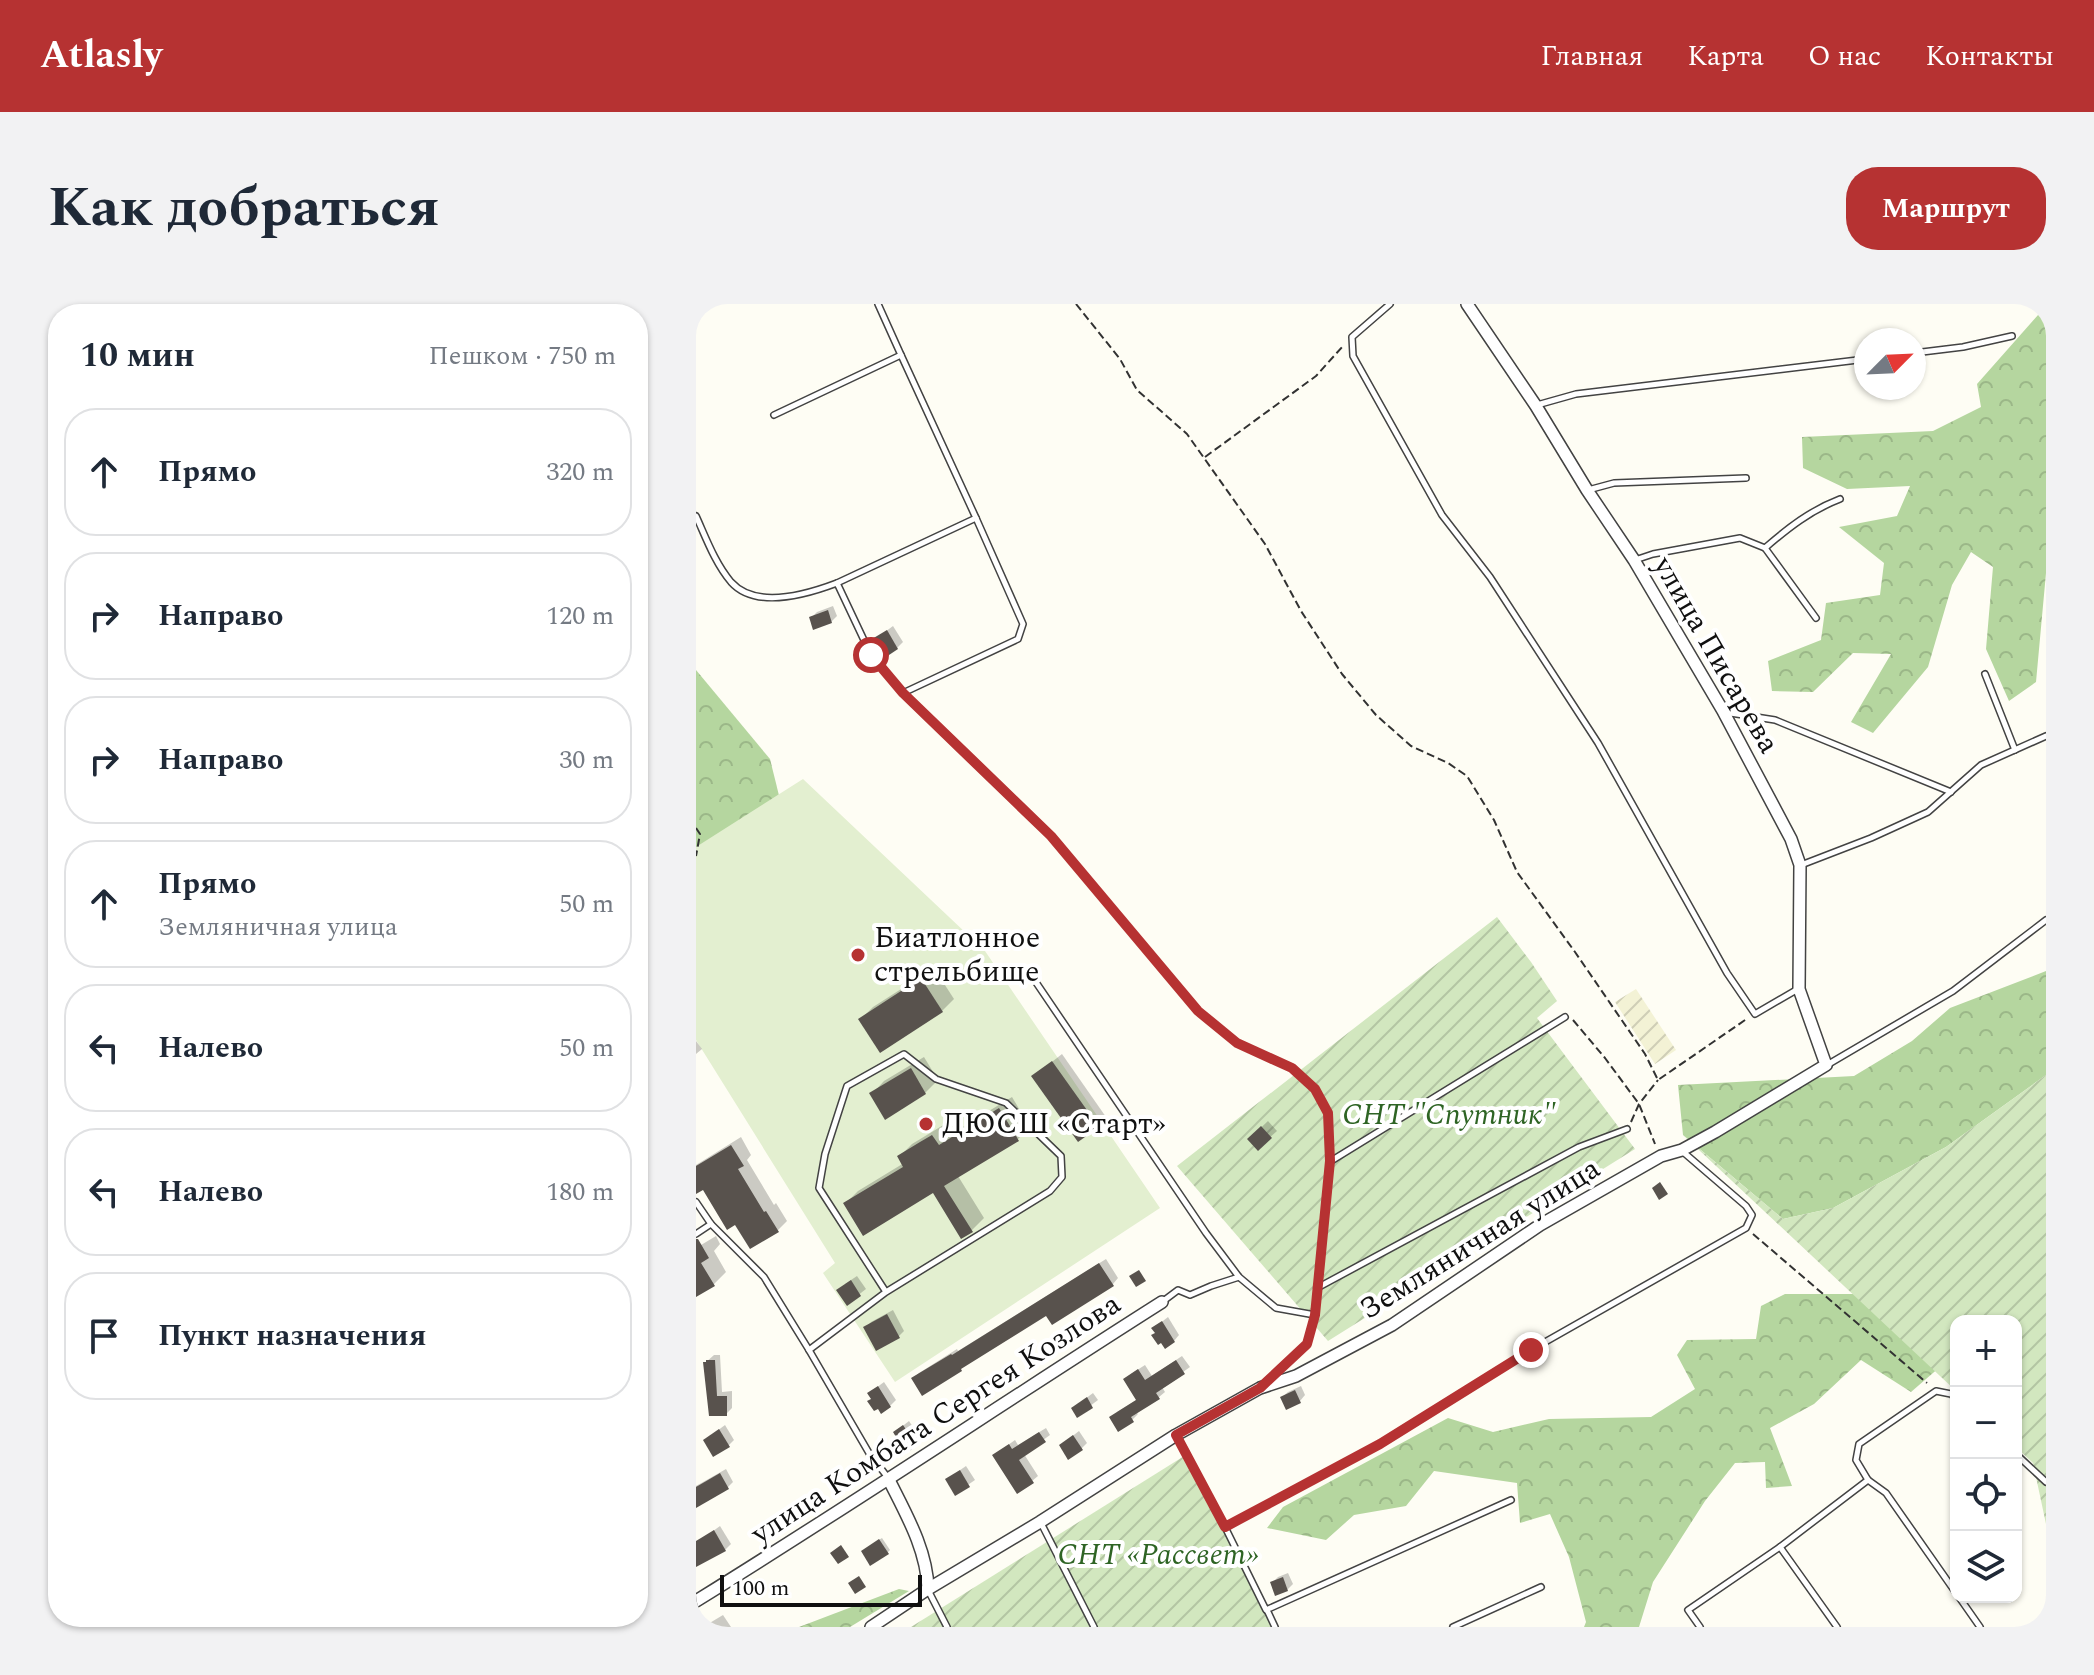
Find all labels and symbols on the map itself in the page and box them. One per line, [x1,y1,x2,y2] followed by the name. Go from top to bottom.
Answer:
[1854,328,1926,400] north arrow
[1640,547,1791,763] street label: улица Писарева
[853,637,889,673] route start
[874,915,1040,995] place label: Биатлонное стрельбище
[849,946,867,964] marker: Биатлонное стрельбище
[1342,1092,1556,1138] park label: СНТ "Спутник"
[942,1101,1166,1147] place label: ДЮСШ «Старт»
[917,1115,935,1133] marker: ДЮСШ «Старт»
[1351,1146,1610,1332] street label: Земляничная улица
[741,1282,1130,1557] street label: улица Комбата Сергея Козлова
[1513,1332,1549,1368] route end
[1058,1532,1259,1578] park label: СНТ «Рассвет»
[720,1571,922,1607] scale bar

